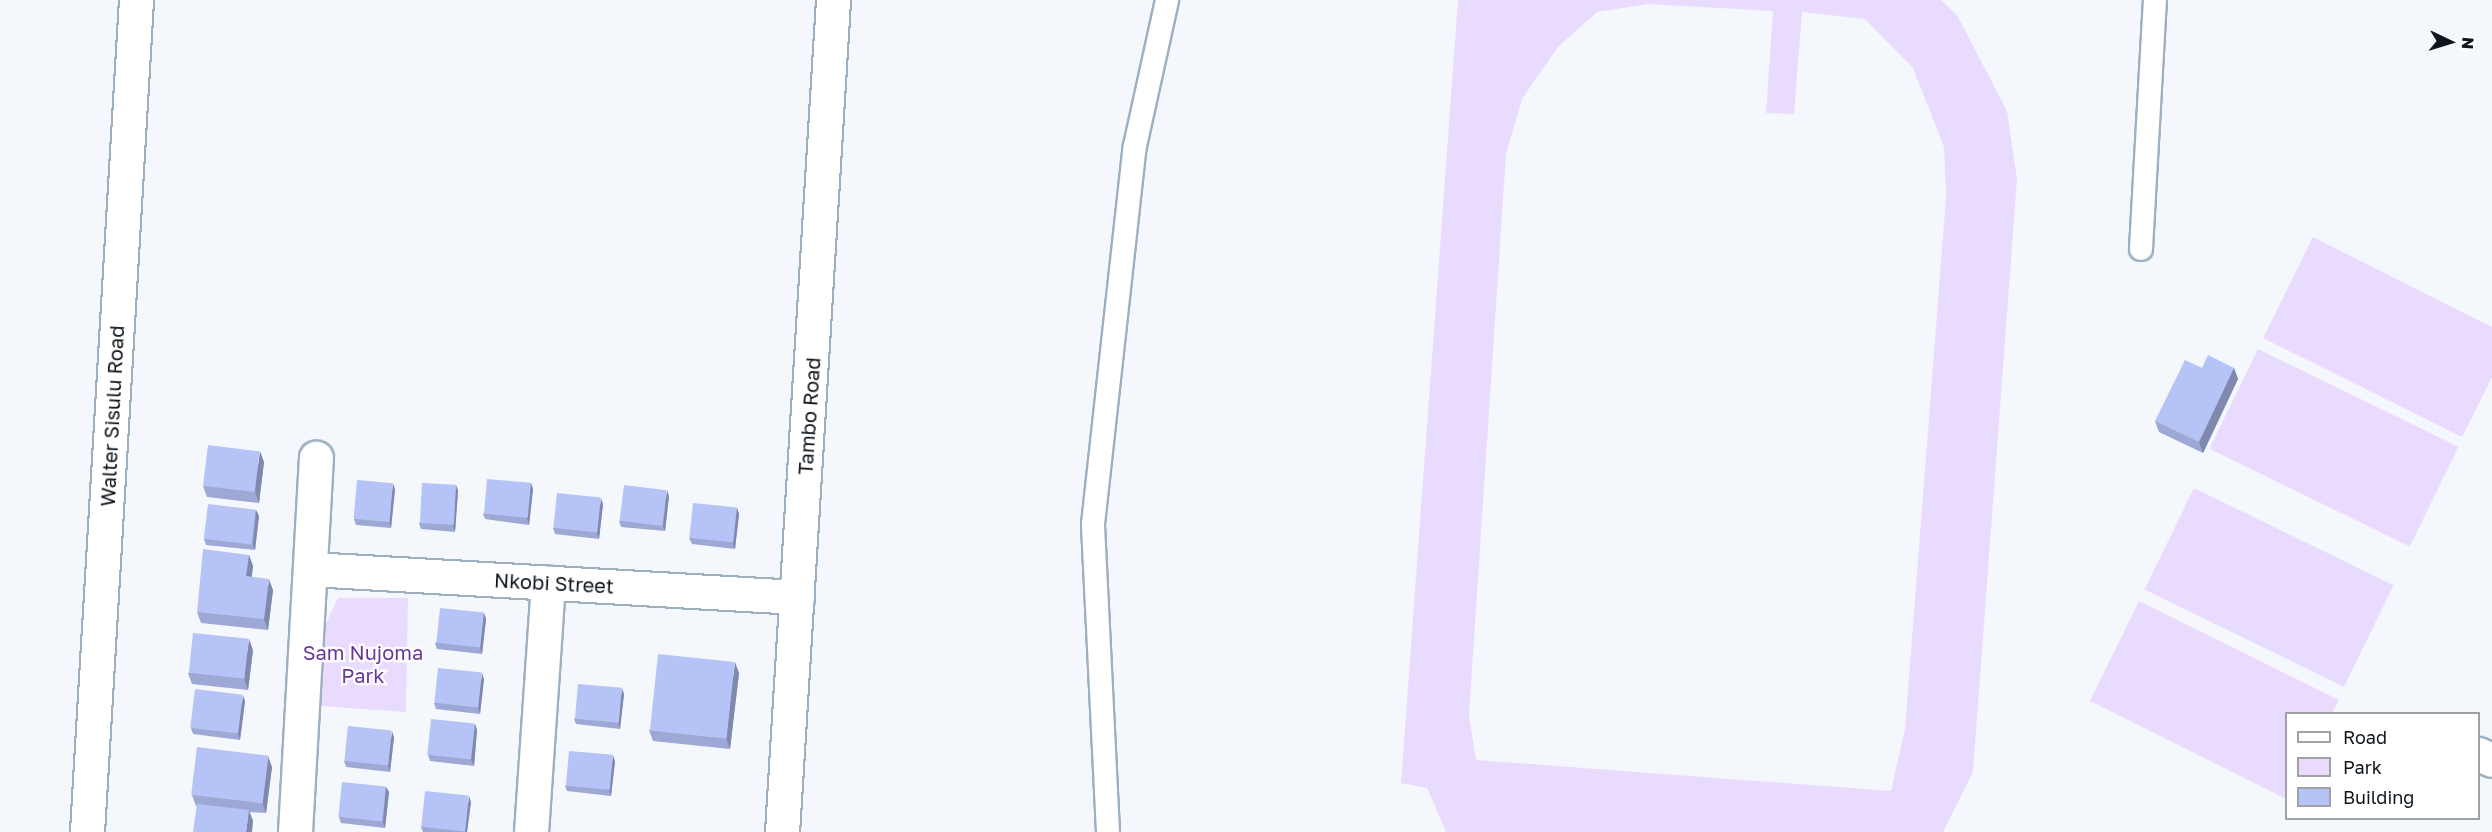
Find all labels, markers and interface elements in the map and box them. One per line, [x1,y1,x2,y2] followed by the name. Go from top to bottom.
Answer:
[2420,12,2480,72] north arrow
[2458,36,2478,50] text: N
[95,325,129,507] street label: Walter Sisulu Road
[793,356,825,476] street label: Tambo Road
[493,568,615,598] street label: Nkobi Street
[303,641,423,688] park label: Sam Nujoma Park
[2285,712,2480,820] legend
[2343,726,2387,748] text: Road
[2343,756,2382,778] text: Park
[2343,786,2414,808] text: Building

